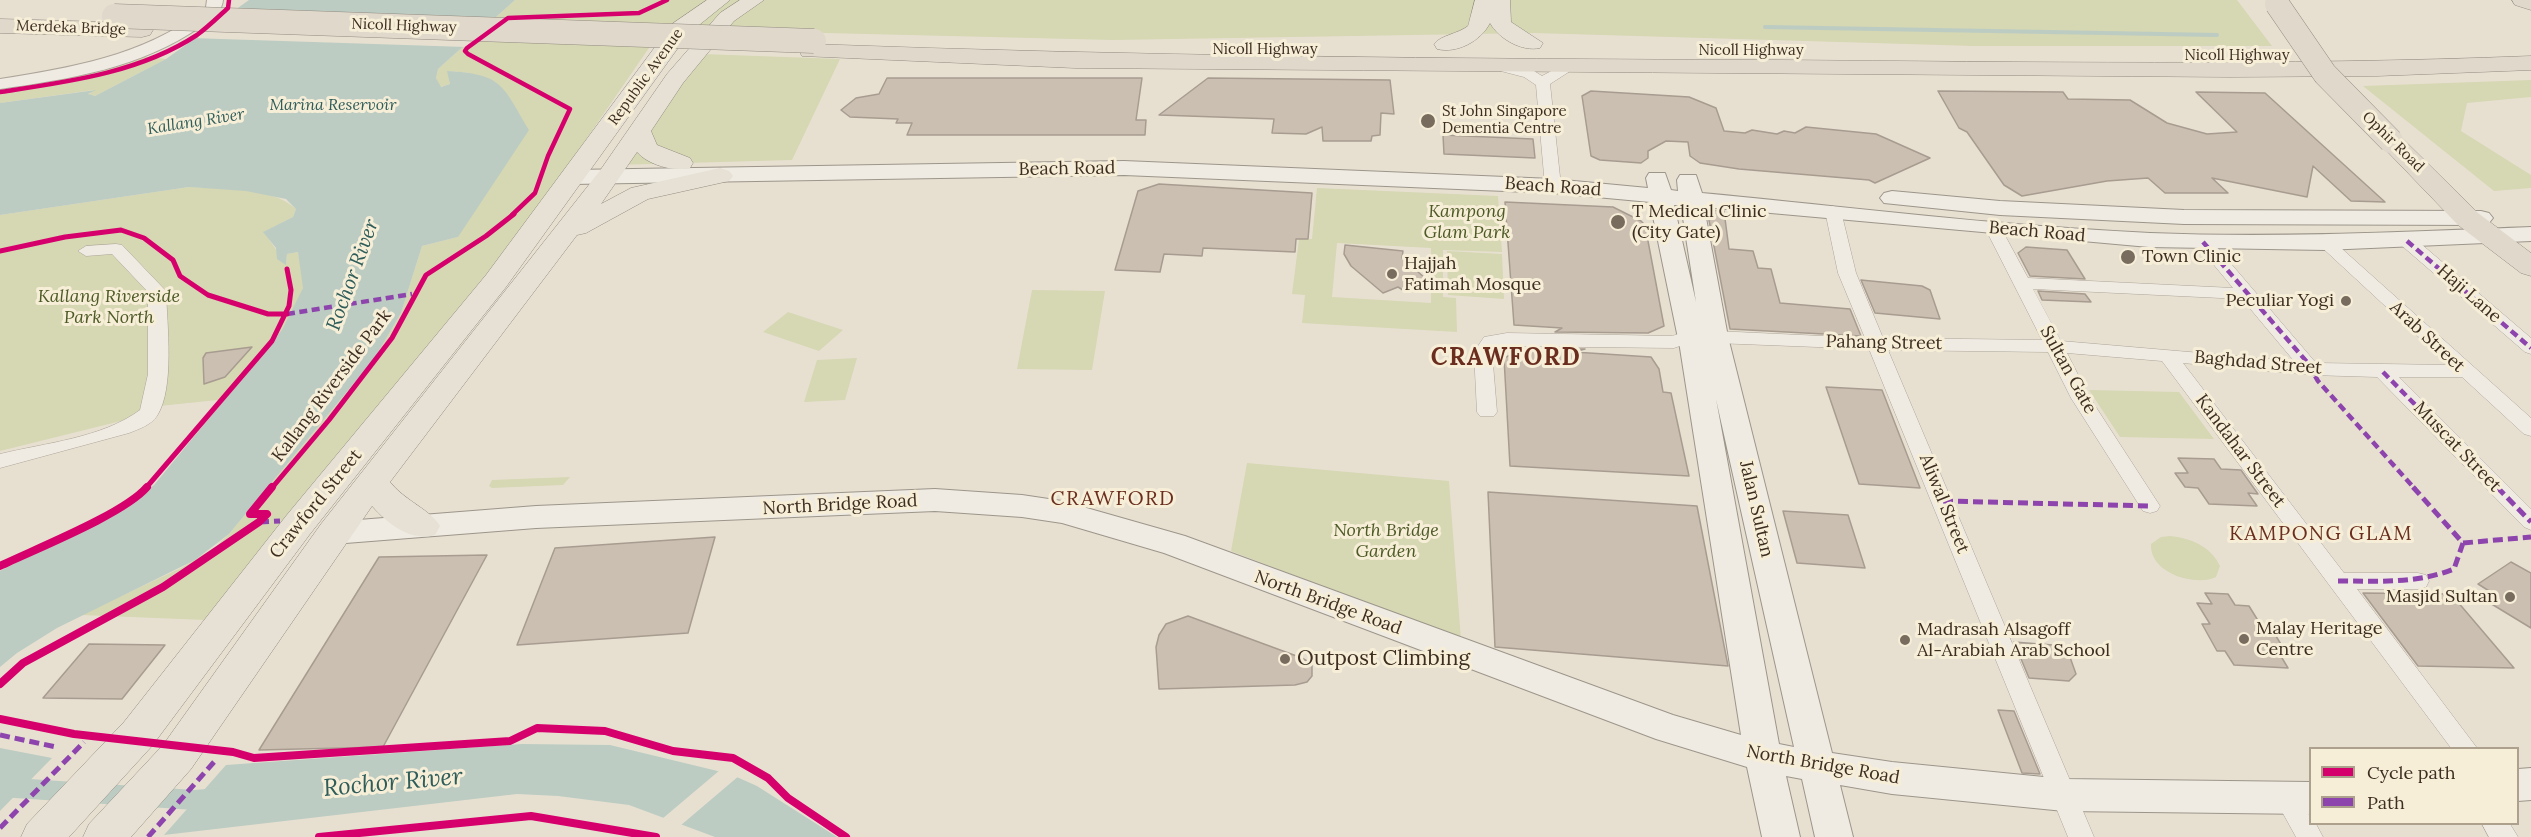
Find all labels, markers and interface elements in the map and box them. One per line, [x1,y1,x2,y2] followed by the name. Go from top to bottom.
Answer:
[351,15,457,37] street label: Nicoll Highway
[16,17,126,39] street label: Merdeka Bridge
[605,25,687,129] street label: Republic Avenue
[1212,41,1318,59] street label: Nicoll Highway
[1698,42,1804,60] street label: Nicoll Highway
[2184,47,2290,65] street label: Nicoll Highway
[269,95,397,115] water label: Marina Reservoir
[1442,103,1567,138] place label: St John Singapore Dementia Centre
[146,105,246,139] water label: Kallang River
[2358,108,2428,176] street label: Ophir Road
[1419,112,1437,130] marker: St John Singapore Dementia Centre
[1018,157,1116,181] street label: Beach Road
[1504,173,1602,201] street label: Beach Road
[1424,201,1510,244] park label: Kampong Glam Park
[1632,201,1767,244] place label: T Medical Clinic (City Gate)
[1609,213,1627,231] marker: T Medical Clinic (City Gate)
[322,216,384,334] water label: Rochor River
[1988,217,2086,247] street label: Beach Road
[2142,246,2241,268] place label: Town Clinic
[2119,248,2137,266] marker: Town Clinic
[1404,253,1541,296] place label: Hajjah Fatimah Mosque
[2432,260,2506,328] street label: Haji Lane
[1385,267,1399,281] marker: Hajjah Fatimah Mosque
[38,286,180,328] park label: Kallang Riverside Park North
[2225,290,2334,312] place label: Peculiar Yogi
[2339,294,2353,308] marker: Peculiar Yogi
[2385,297,2469,377] street label: Arab Street
[268,306,396,466] street label: Kallang Riverside Park
[2035,322,2101,418] street label: Sultan Gate
[1825,331,1943,355] street label: Pahang Street
[1431,344,1581,372] district label: CRAWFORD
[2193,347,2323,379] street label: Baghdad Street
[2190,390,2290,512] street label: Kandahar Street
[2409,397,2505,497] street label: Muscat Street
[265,445,367,563] street label: Crawford Street
[1914,451,1974,557] street label: Aliwal Street
[1734,459,1778,559] street label: Jalan Sultan
[1051,487,1175,511] district label: CRAWFORD
[762,490,918,520] street label: North Bridge Road
[1333,520,1439,562] park label: North Bridge Garden
[2229,522,2413,546] district label: KAMPONG GLAM
[1251,566,1405,640] street label: North Bridge Road
[2386,586,2498,608] place label: Masjid Sultan
[2503,590,2517,604] marker: Masjid Sultan
[2256,618,2382,660] place label: Malay Heritage Centre
[1917,619,2110,662] place label: Madrasah Alsagoff Al-Arabiah Arab School
[2237,632,2251,646] marker: Malay Heritage Centre
[1898,633,1912,647] marker: Madrasah Alsagoff Al-Arabiah Arab School
[1297,646,1470,672] place label: Outpost Climbing
[1278,652,1292,666] marker: Outpost Climbing
[1745,741,1901,789] street label: North Bridge Road
[2309,747,2519,825] legend
[2367,761,2456,784] text: Cycle path
[322,763,464,803] water label: Rochor River
[2367,791,2405,814] text: Path

